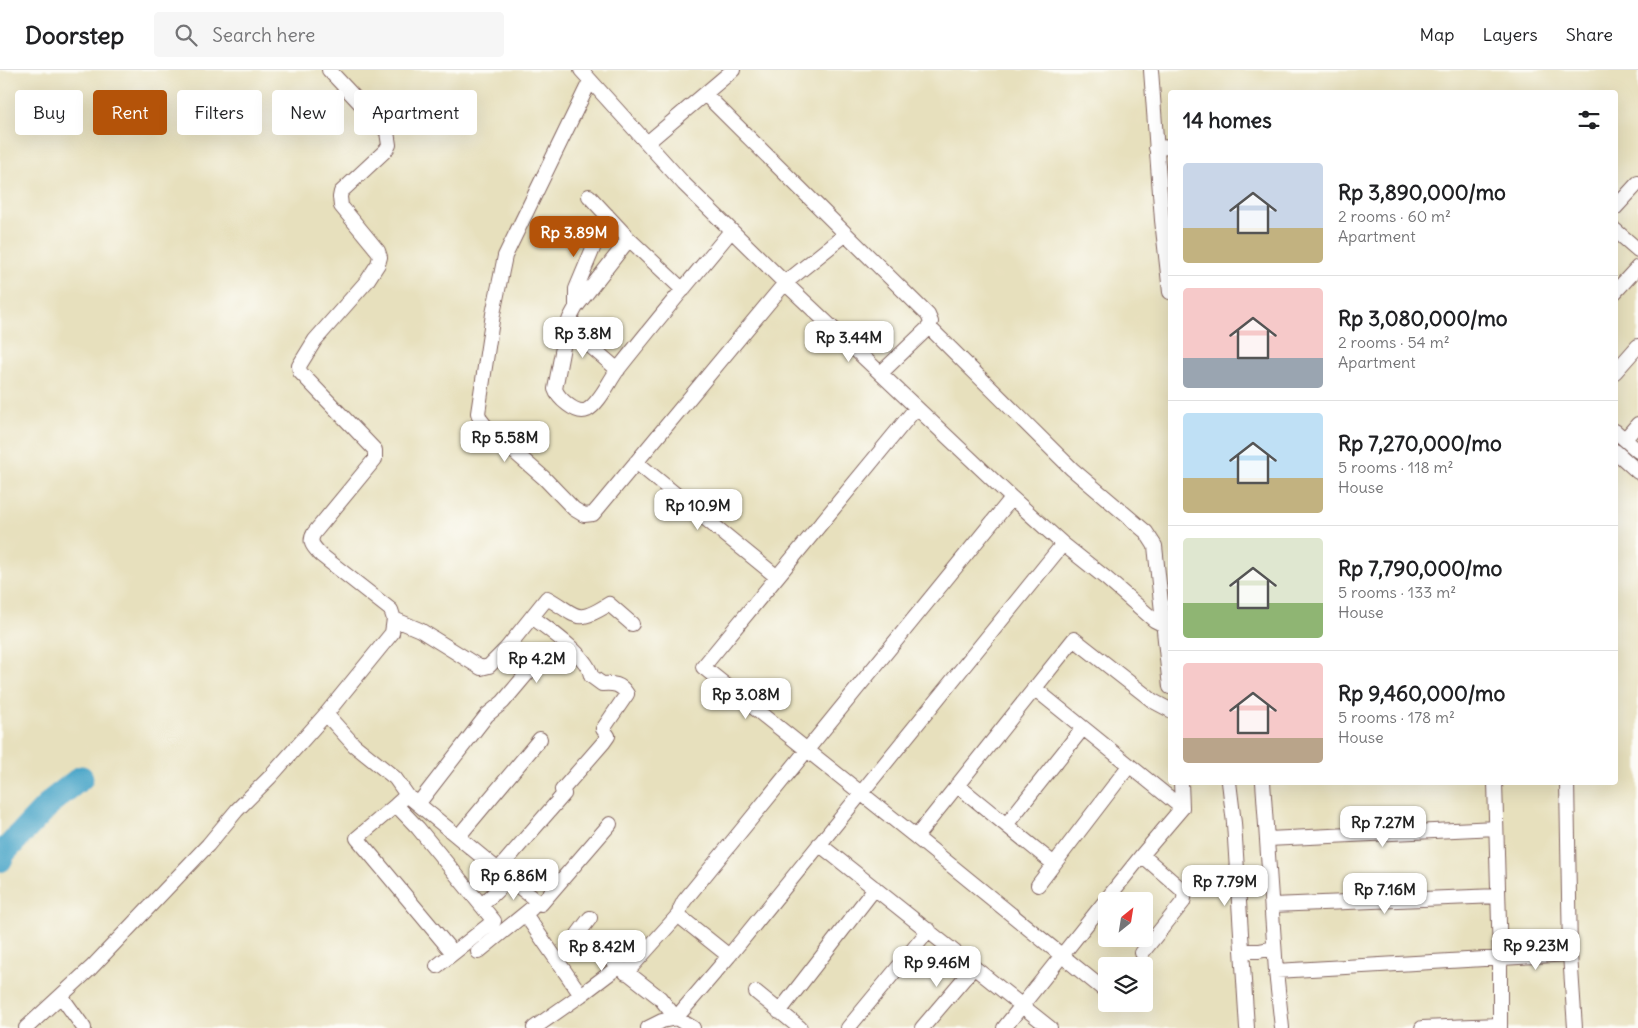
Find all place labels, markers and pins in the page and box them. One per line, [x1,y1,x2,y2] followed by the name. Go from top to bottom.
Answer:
[522,216,626,258] pin: Rp 3.89M
[537,316,629,359] pin: Rp 3.8M
[797,320,901,363] pin: Rp 3.44M
[453,420,557,463] pin: Rp 5.58M
[646,488,750,531] pin: Rp 10.9M
[491,642,583,684] pin: Rp 4.2M
[694,678,798,720] pin: Rp 3.08M
[1331,806,1435,848] pin: Rp 7.27M
[462,858,566,901] pin: Rp 6.86M
[1173,864,1277,907] pin: Rp 7.79M
[1333,872,1437,915] pin: Rp 7.16M
[1484,928,1588,971] pin: Rp 9.23M
[550,930,654,972] pin: Rp 8.42M
[885,946,989,988] pin: Rp 9.46M

